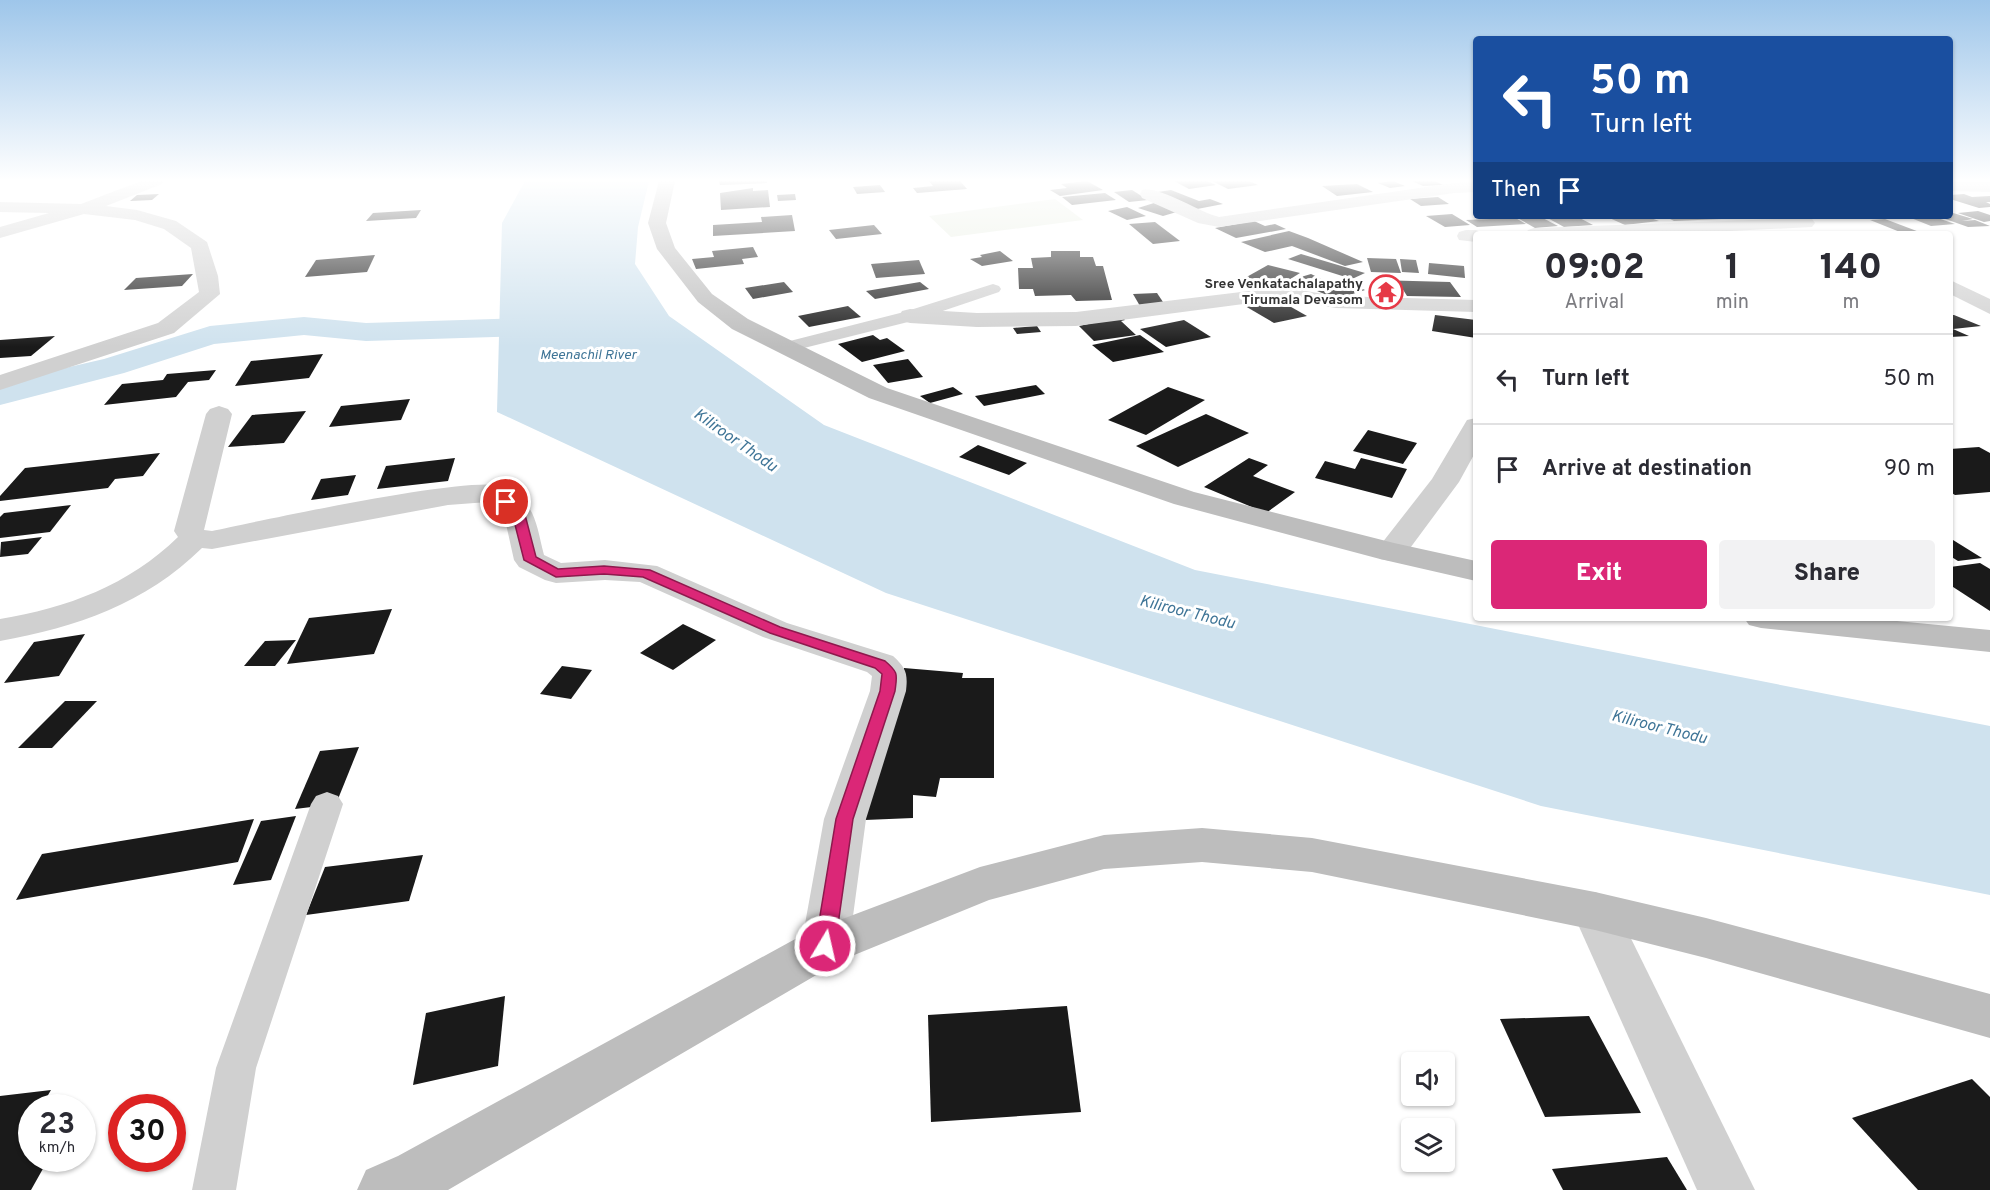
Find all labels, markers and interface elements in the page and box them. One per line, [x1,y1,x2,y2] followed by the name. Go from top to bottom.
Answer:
[1590,56,1691,109] text: 50 m
[1491,60,1569,138] icon: left
[1590,108,1692,142] text: Turn left
[1553,174,1586,207] icon: arrive
[1491,177,1541,204] text: Then
[1544,246,1645,292] text: 09:02
[1725,246,1740,292] text: 1
[1820,246,1882,292] text: 140
[1368,274,1404,310] temple icon: Sree Venkatachalapathy Tirumala Devasom
[1205,276,1363,309] place label: Sree Venkatachalapathy Tirumala Devasom
[1565,290,1624,316] text: Arrival
[1716,290,1749,316] text: min
[1842,290,1859,316] text: m
[540,347,638,364] water label: Meenachil River
[1491,363,1524,396] icon: left
[1542,366,1630,393] text: Turn left
[1883,366,1935,393] text: 50 m
[689,405,781,477] water label: Kiliroor Thodu
[1491,453,1524,486] icon: arrive
[1542,456,1752,483] text: Arrive at destination
[1884,456,1935,483] text: 90 m
[480,476,531,527] pin
[489,485,522,518] icon: arrive
[1491,540,1707,609] button: Exit
[1719,540,1935,609] button: Share
[1137,591,1237,635] water label: Kiliroor Thodu
[1609,706,1709,750] water label: Kiliroor Thodu
[793,914,857,978] position arrow
[1401,1052,1455,1172] map controls
[1401,1052,1455,1106] button: sound
[108,1094,186,1172] speed limit sign: 30
[39,1107,75,1144] text: 23
[1401,1118,1455,1172] button: layers
[39,1139,75,1158] text: km/h

